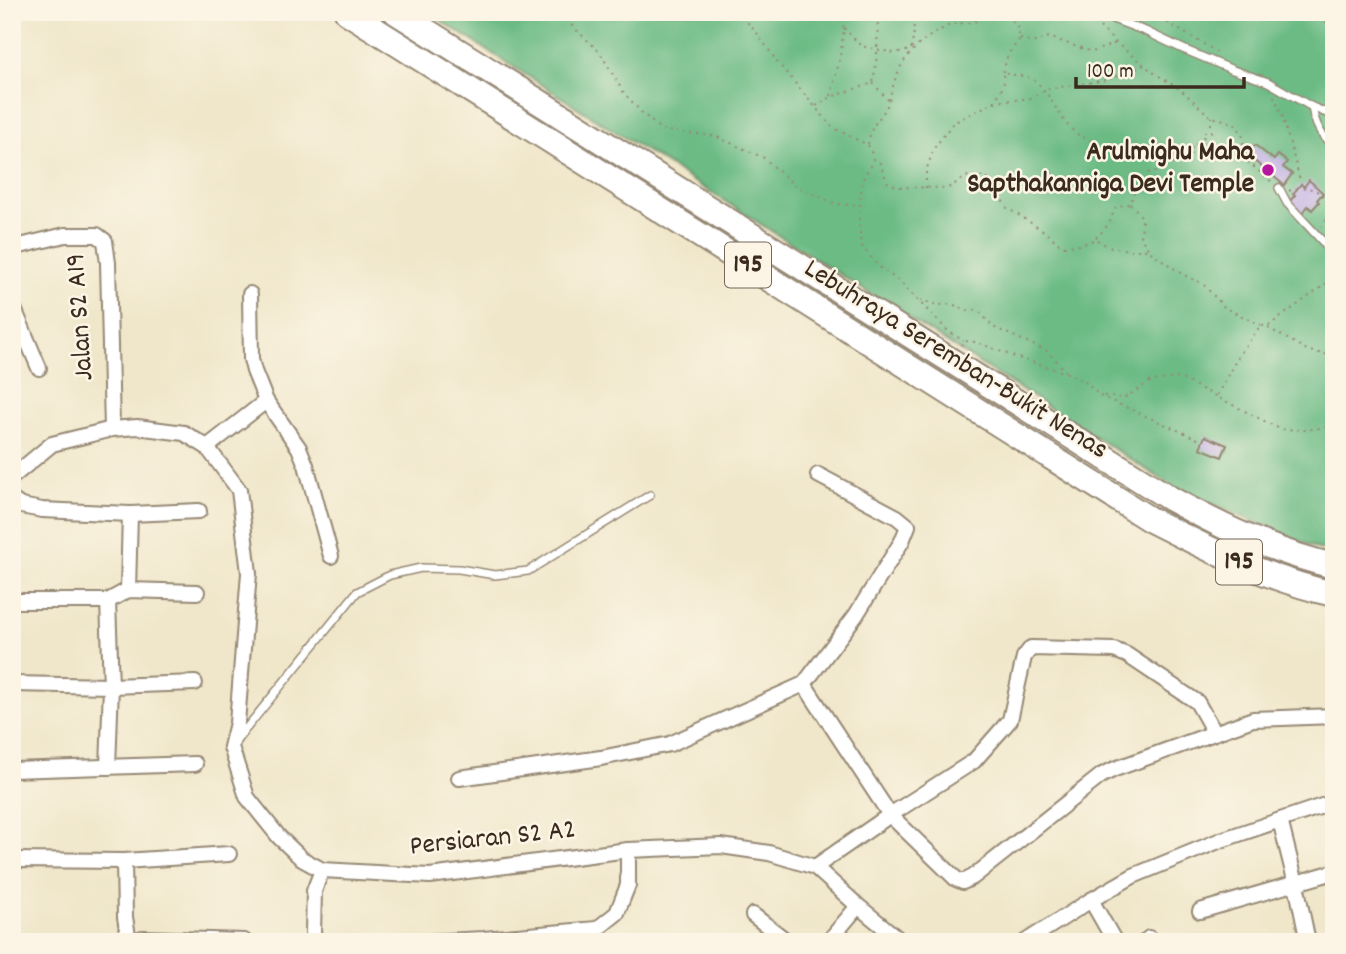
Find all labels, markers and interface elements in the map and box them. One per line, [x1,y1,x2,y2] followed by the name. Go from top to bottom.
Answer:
[1076,46,1244,90] scale bar
[1087,58,1134,88] text: 100 m
[967,134,1255,206] place label: Arulmighu Maha Sapthakanniga Devi Temple
[1260,162,1276,178] marker: Arulmighu Maha Sapthakanniga Devi Temple
[725,242,771,288] road number: 195
[795,251,1115,471] street label: Lebuhraya Seremban-Bukit Nenas
[58,252,106,382] street label: Jalan S2 A19
[1216,540,1262,584] road number: 195
[408,811,578,869] street label: Persiaran S2 A2

